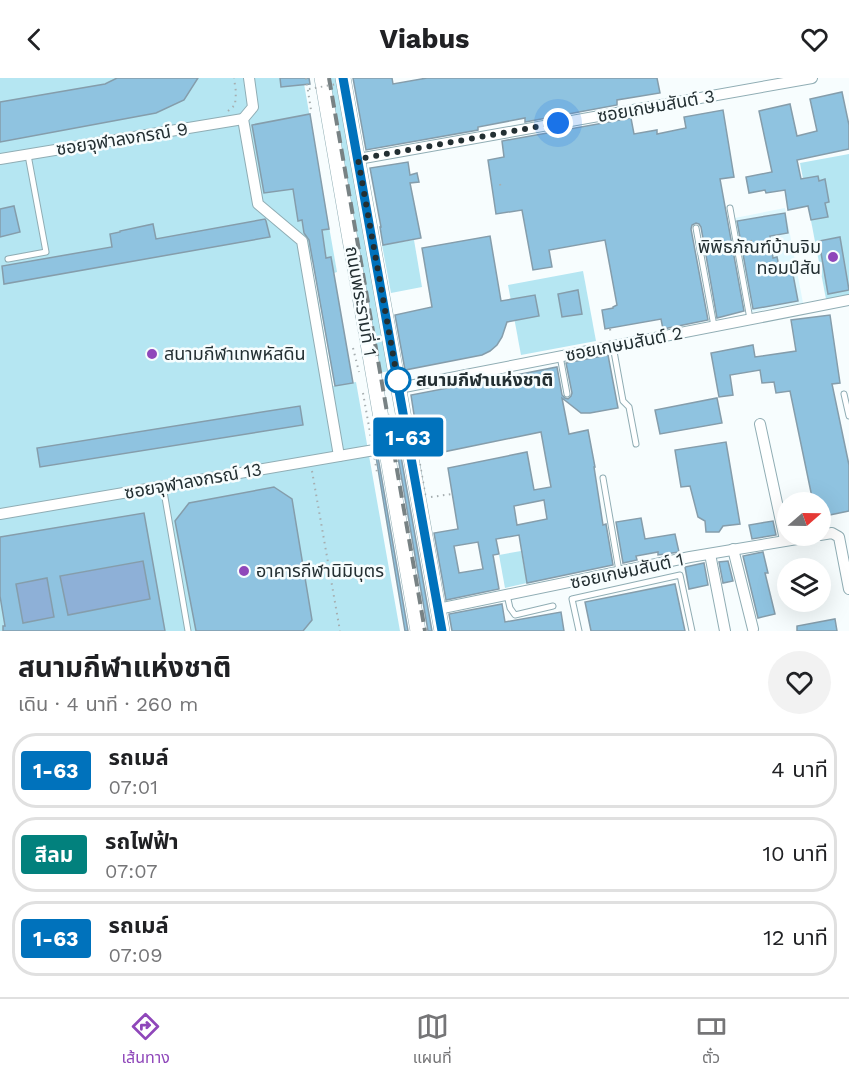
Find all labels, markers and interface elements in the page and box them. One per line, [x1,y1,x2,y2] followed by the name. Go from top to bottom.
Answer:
[18,23,51,56] icon: back
[380,23,469,55] text: Viabus
[798,23,831,56] icon: heart
[595,85,716,126] street label: ซอยเกษมสันต์ 3
[543,108,573,138] your location
[55,118,189,160] street label: ซอยจุฬาลงกรณ์ 9
[698,236,821,278] place label: พิพิธภัณฑ์บ้านจิม ทอมป์สัน
[341,244,383,357] street label: ถนนพระรามที่ 1
[826,250,840,264] marker: พิพิธภัณฑ์บ้านจิม ทอมป์สัน
[563,322,684,365] street label: ซอยเกษมสันต์ 2
[164,343,306,364] place label: สนามกีฬาเทพหัสดิน
[145,347,159,361] marker: สนามกีฬาเทพหัสดิน
[385,367,411,393] marker: สนามกีฬาแห่งชาติ
[416,369,553,390] place label: สนามกีฬาแห่งชาติ
[366,418,450,456] line badge: 1-63
[385,425,431,450] text: 1-63
[123,458,263,504] street label: ซอยจุฬาลงกรณ์ 13
[777,492,831,546] north arrow
[777,492,831,612] map controls
[568,548,685,593] street label: ซอยเกษมสันต์ 1
[777,558,831,612] button: layers
[256,560,384,582] place label: อาคารกีฬานิมิบุตร
[237,564,251,578] marker: อาคารกีฬานิมิบุตร
[18,651,231,684] text: สนามกีฬาแห่งชาติ
[768,651,831,714] button: heart
[18,692,198,716] text: เดิน · 4 นาที · 260 m
[109,745,169,770] text: รถเมล์
[771,757,828,782] text: 4 นาที
[33,758,79,783] text: 1-63
[109,775,158,799] text: 07:01
[105,829,179,854] text: รถไฟฟ้า
[762,841,828,866] text: 10 นาที
[35,842,73,867] text: สีลม
[105,859,157,883] text: 07:07
[109,913,169,938] text: รถเมล์
[763,925,828,950] text: 12 นาที
[33,926,79,951] text: 1-63
[109,943,163,967] text: 07:09
[121,1010,170,1070] tab: เส้นทาง
[413,1010,452,1070] tab: แผนที่
[695,1010,728,1070] tab: ตั๋ว

